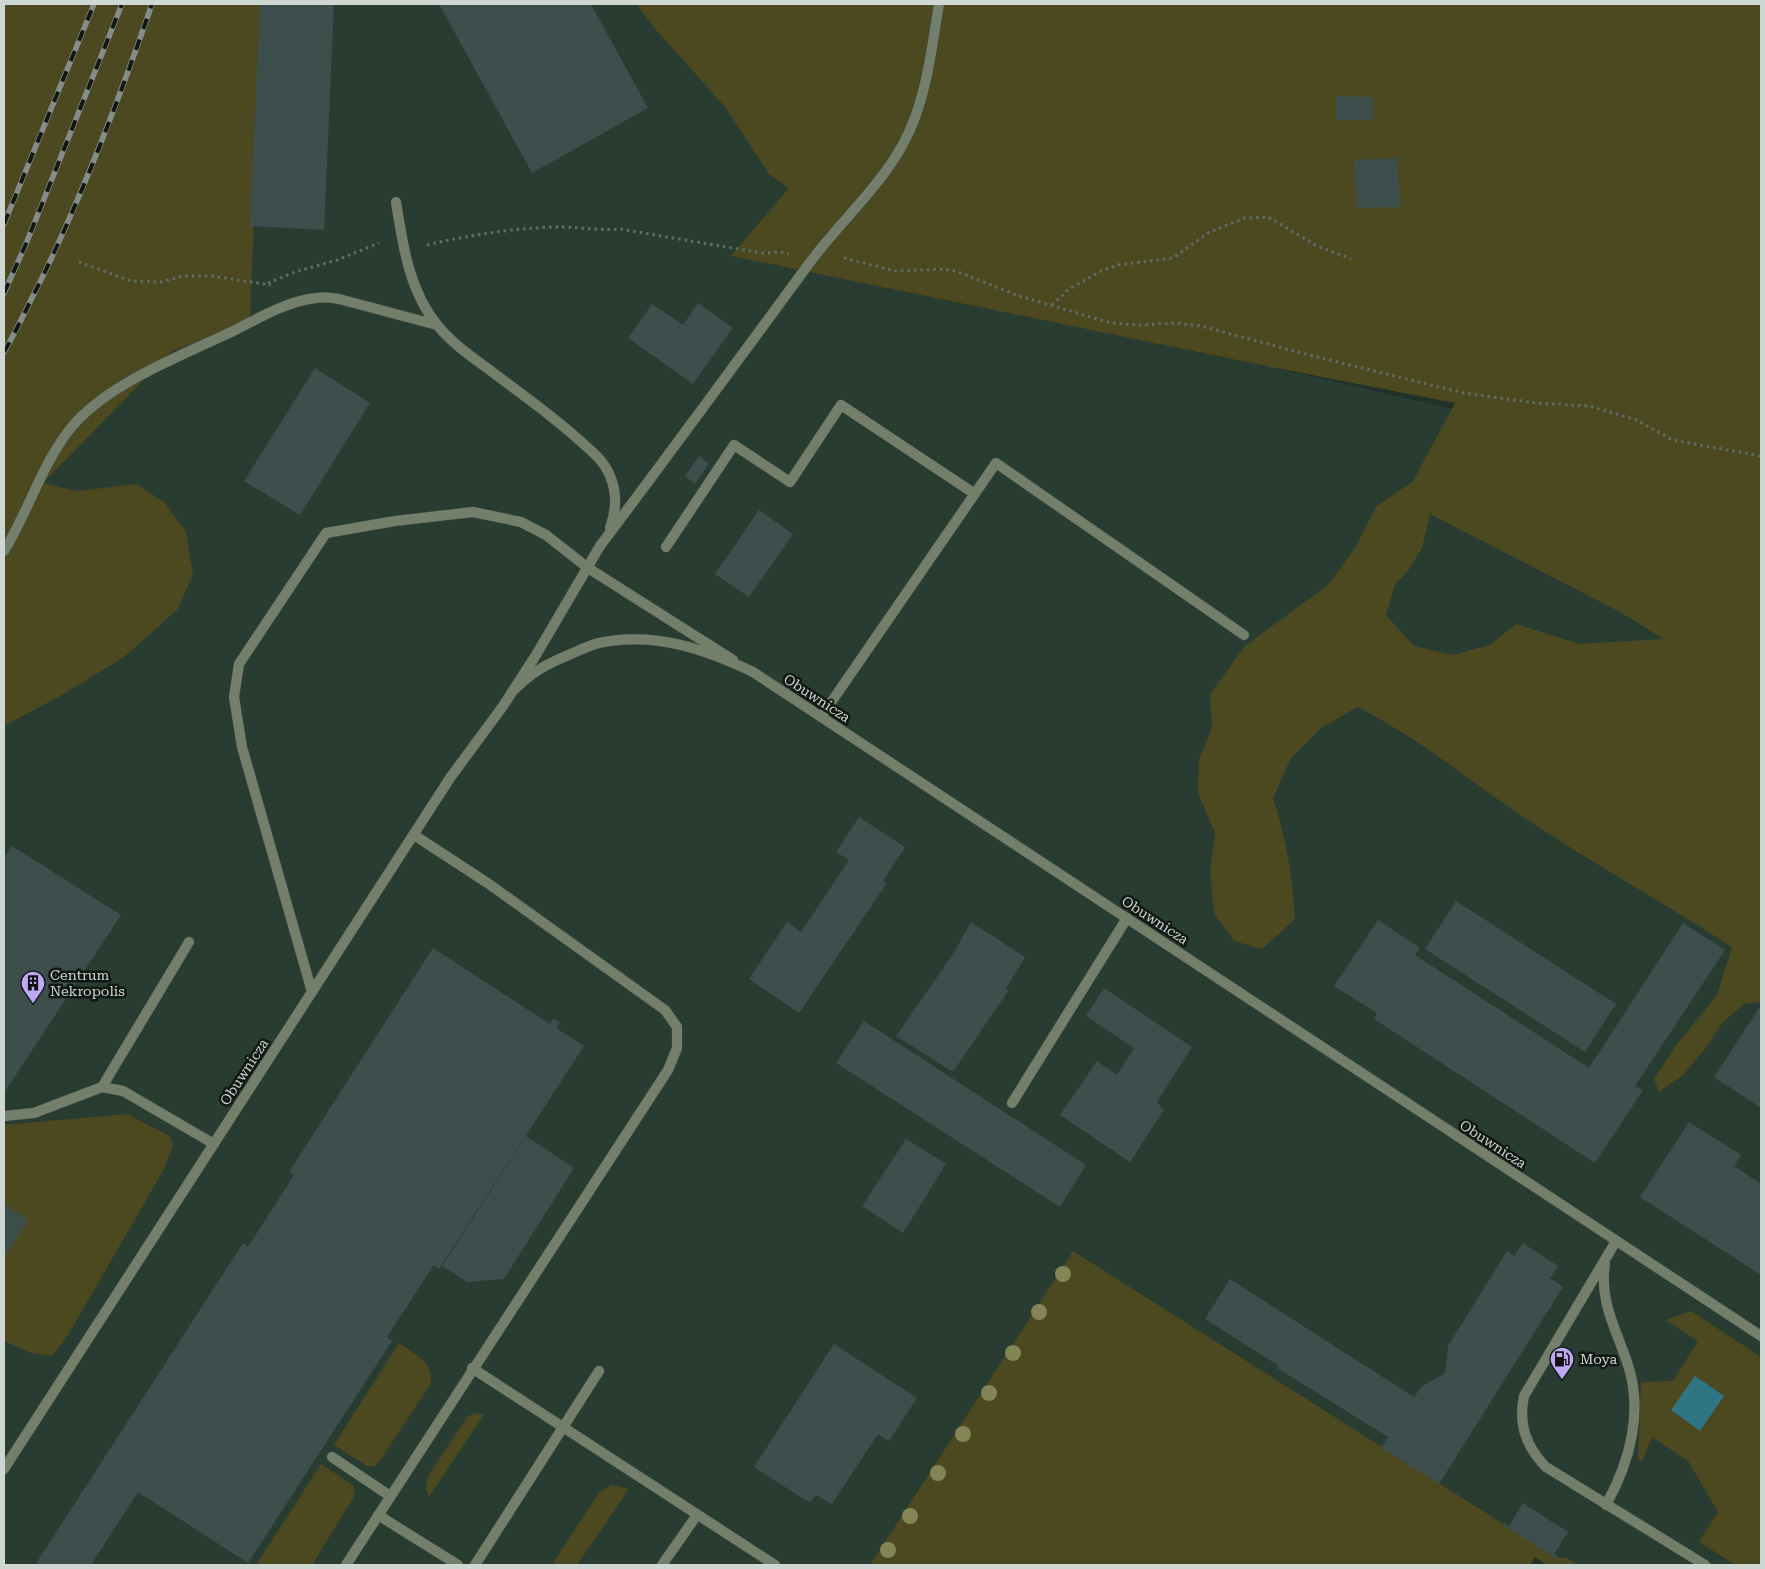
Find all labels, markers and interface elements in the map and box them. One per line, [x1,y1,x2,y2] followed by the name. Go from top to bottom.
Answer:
[781,671,854,726] street label: Obuwnicza
[1119,893,1192,948] street label: Obuwnicza
[50,967,125,999] place label: Centrum Nekropolis
[20,970,46,1004] building icon: Centrum Nekropolis
[217,1035,272,1108] street label: Obuwnicza
[1457,1117,1530,1172] street label: Obuwnicza
[1549,1346,1575,1380] fuel station icon: Moya
[1580,1351,1618,1367] place label: Moya

